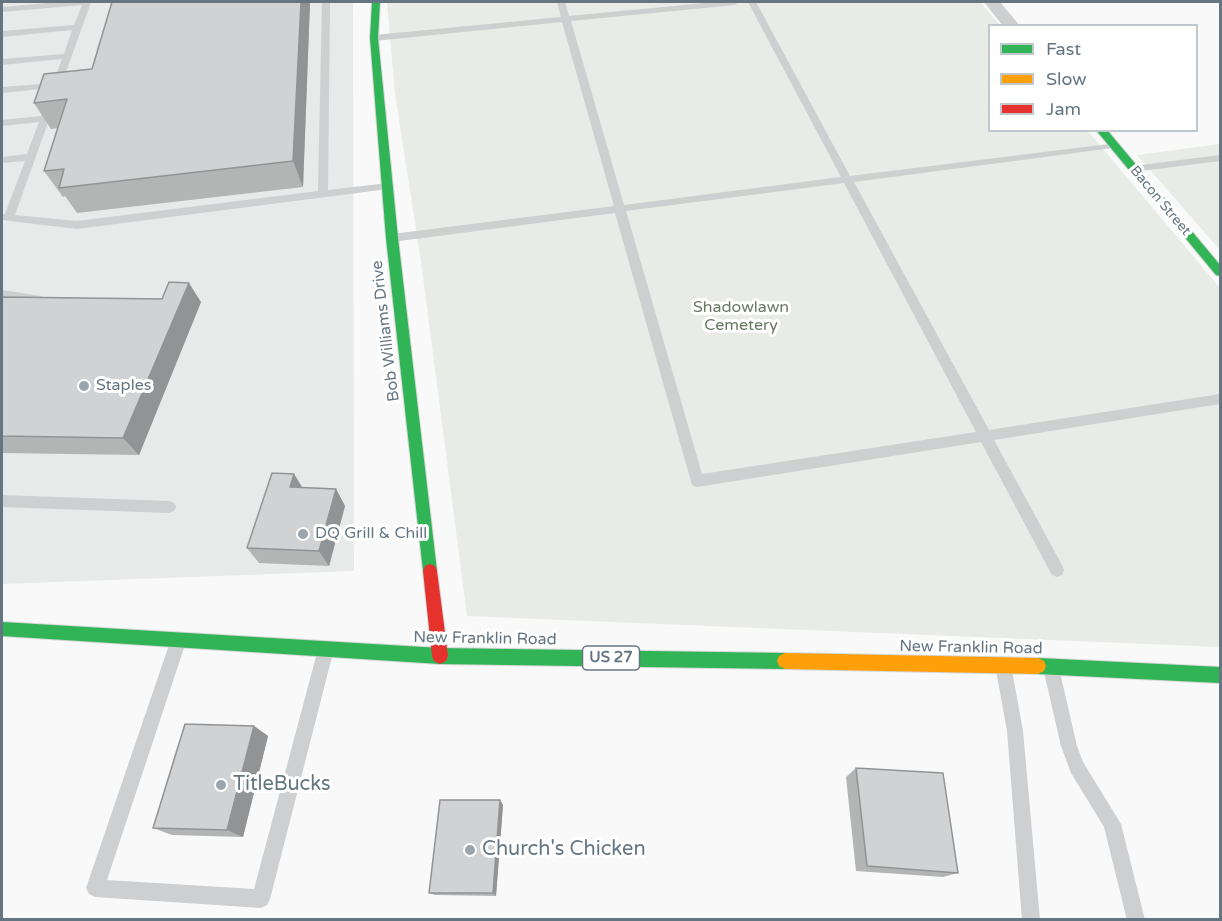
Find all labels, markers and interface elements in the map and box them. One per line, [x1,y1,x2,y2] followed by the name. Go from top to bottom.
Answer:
[988,24,1198,132] legend
[1046,38,1081,60] text: Fast
[1046,68,1087,90] text: Slow
[1046,98,1081,120] text: Jam
[1126,163,1194,239] street label: Bacon Street
[368,259,404,403] street label: Bob Williams Drive
[693,298,789,336] park label: Shadowlawn Cemetery
[96,376,151,396] place label: Staples
[77,379,91,393] marker: Staples
[315,524,427,544] place label: DQ Grill & Chill
[296,527,310,541] marker: DQ Grill & Chill
[413,628,557,650] street label: New Franklin Road
[899,637,1043,659] street label: New Franklin Road
[582,646,640,670] road number: US 27
[233,773,331,797] place label: TitleBucks
[214,778,228,792] marker: TitleBucks
[482,838,646,862] place label: Church's Chicken
[463,843,477,857] marker: Church's Chicken

